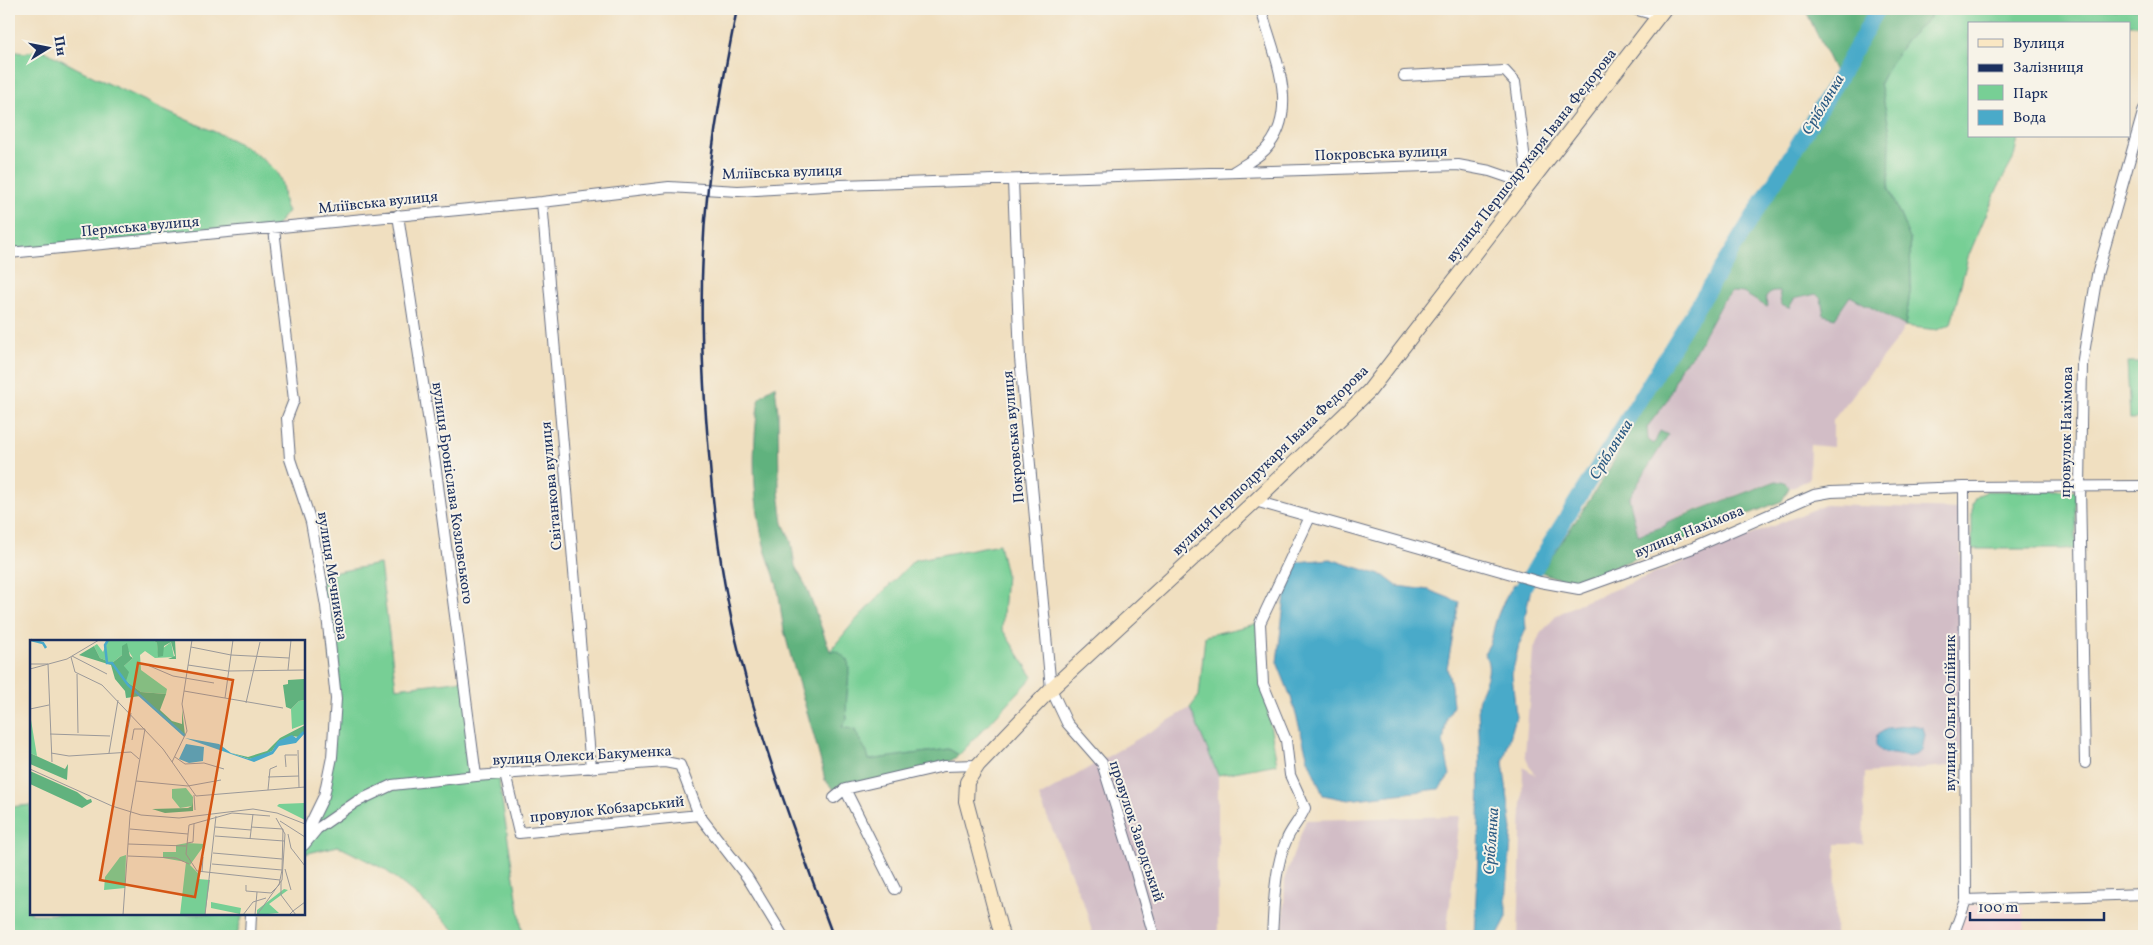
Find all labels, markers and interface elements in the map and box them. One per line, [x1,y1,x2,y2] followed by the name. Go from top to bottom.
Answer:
[22,22,72,72] north arrow
[1968,22,2130,138] legend
[2013,34,2065,55] text: Вулиця
[48,35,70,57] text: Пн
[1442,45,1622,267] street label: вулиця Першодрукаря Івана Федорова
[2013,58,2084,79] text: Залізниця
[1797,70,1851,140] water label: Сріблянка
[2013,84,2048,105] text: Парк
[2013,108,2046,129] text: Вода
[1314,142,1448,167] street label: Покровська вулиця
[722,161,843,186] street label: Мліївська вулиця
[317,187,439,220] street label: Мліївська вулиця
[80,212,200,243] street label: Пермська вулиця
[1168,361,1374,561] street label: вулиця Першодрукаря Івана Федорова
[2056,366,2079,498] street label: провулок Нахімова
[998,370,1031,504] street label: Покровська вулиця
[426,381,477,606] street label: вулиця Броніслава Козловського
[1585,415,1639,484] water label: Сріблянка
[536,420,569,551] street label: Світанкова вулиця
[1632,501,1747,564] street label: вулиця Нахімова
[311,510,352,642] street label: вулиця Мечникова
[1941,635,1962,791] street label: вулиця Ольги Олійник
[30,640,305,915] inset map
[492,741,672,772] street label: вулиця Олекси Бакуменка
[1103,758,1168,905] street label: провулок Заводський
[529,792,685,829] street label: провулок Кобзарський
[1479,806,1505,875] water label: Сріблянка
[1970,890,2104,922] scale bar
[1978,898,2018,919] text: 100 m

